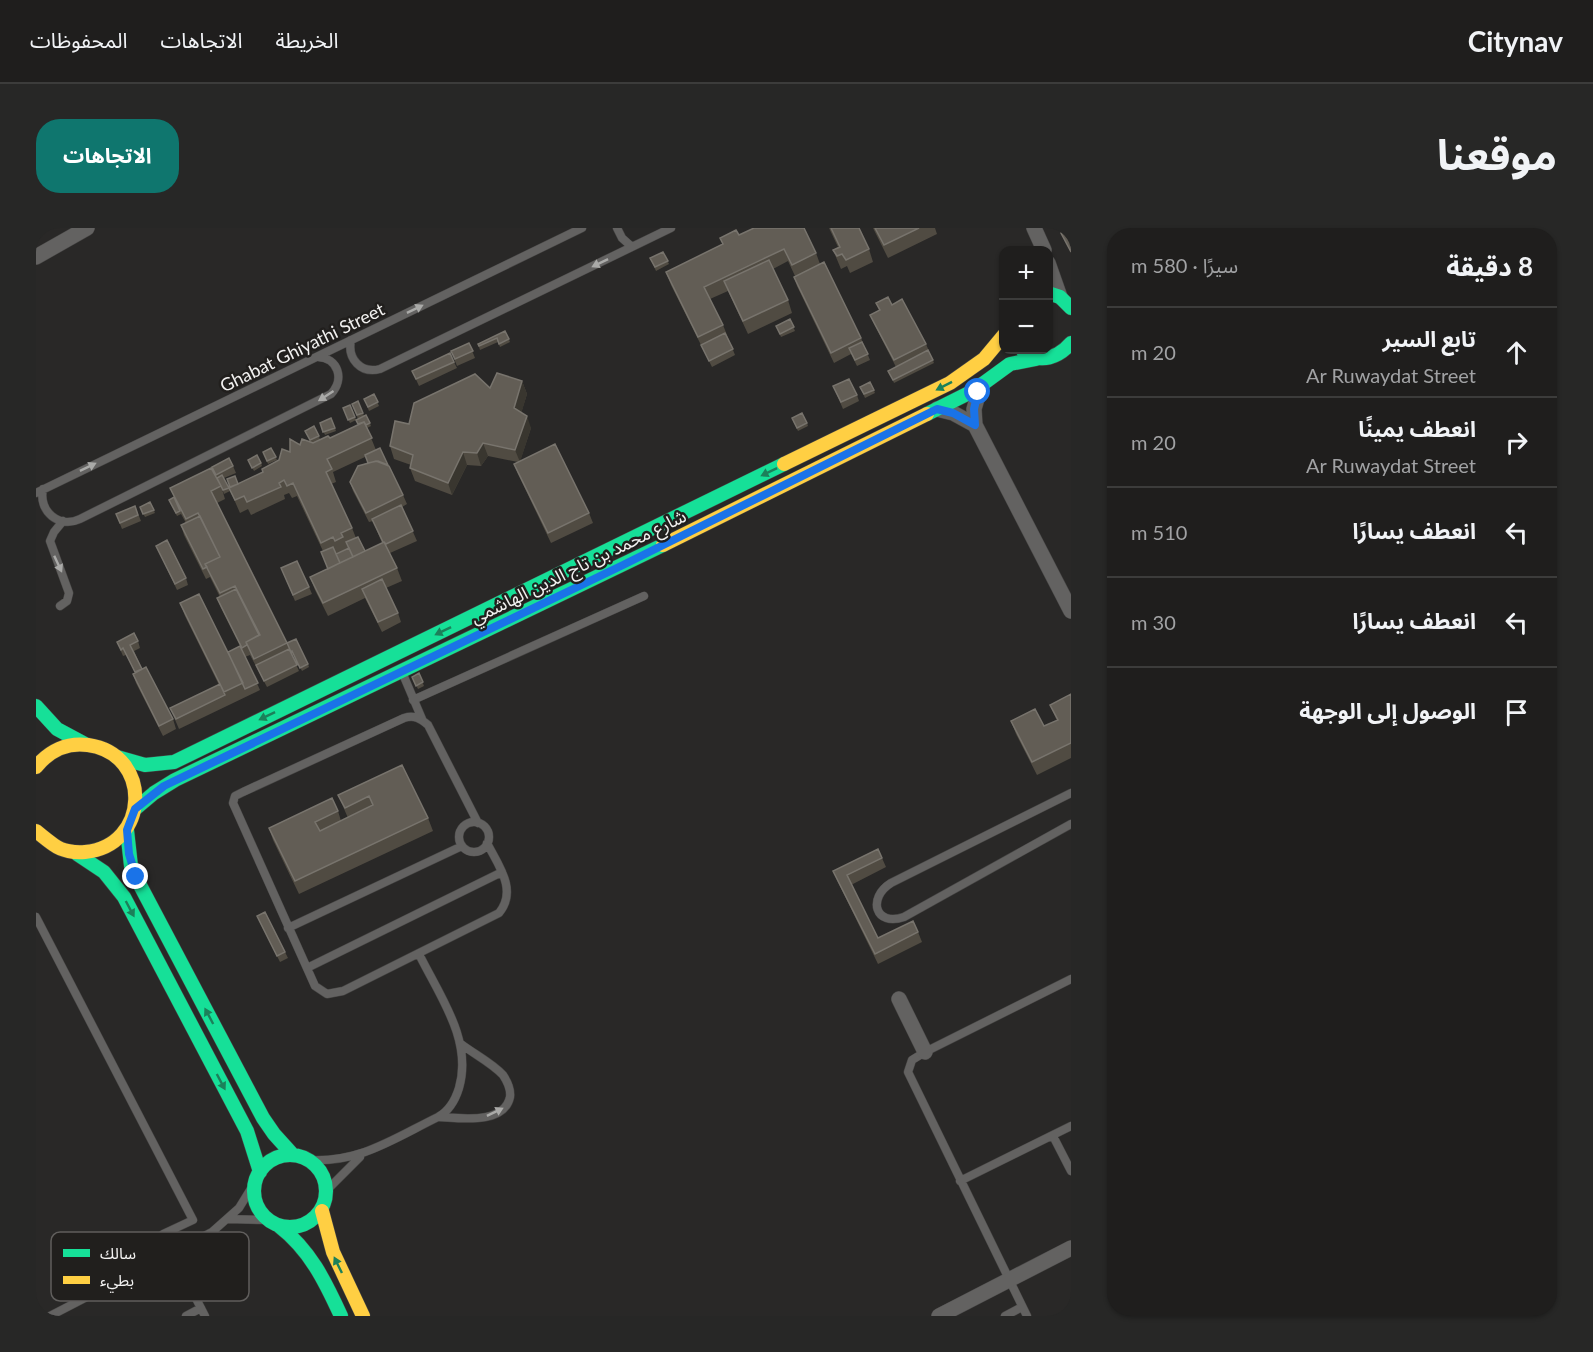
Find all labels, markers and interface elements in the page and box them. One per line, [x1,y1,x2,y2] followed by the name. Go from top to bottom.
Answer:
[1468,24,1563,58] text: Citynav
[30,27,127,52] text: المحفوظات
[160,27,242,52] text: الاتجاهات
[275,27,338,52] text: الخريطة
[36,119,179,193] button: الاتجاهات
[1437,129,1557,179] text: موقعنا
[999,246,1053,354] map controls
[999,246,1053,300] button: +
[1446,250,1533,282] text: 8 دقيقة
[1131,253,1238,277] text: سيرًا · 580 m
[591,258,608,267] one-way arrow
[216,297,388,396] street label: Ghabat Ghiyathi Street
[999,300,1053,354] button: −
[406,304,424,314] one-way arrow
[1382,325,1476,352] text: تابع السير
[1500,336,1533,369] icon: ahead
[1131,340,1176,364] text: 20 m
[1306,363,1476,387] text: Ar Ruwaydat Street
[964,378,990,404] route start
[936,381,953,391] one-way arrow
[318,390,334,401] one-way arrow
[1358,415,1476,442] text: انعطف يمينًا
[1500,426,1533,459] icon: right
[1131,430,1176,454] text: 20 m
[1306,453,1476,477] text: Ar Ruwaydat Street
[80,462,97,472] one-way arrow
[761,467,778,477] one-way arrow
[467,504,691,631] street label: شارع محمد بن تاج الدين الهاشمي
[1500,516,1533,549] icon: left
[1352,517,1476,544] text: انعطف يسارًا
[1131,520,1187,544] text: 510 m
[53,555,62,572] one-way arrow
[1500,606,1533,639] icon: left
[1352,607,1476,634] text: انعطف يسارًا
[1131,610,1176,634] text: 30 m
[434,626,451,636] one-way arrow
[1500,696,1533,729] icon: arrive
[1299,697,1476,724] text: الوصول إلى الوجهة
[259,711,276,720] one-way arrow
[122,863,148,889] route end
[126,901,135,918] one-way arrow
[204,1007,214,1024] one-way arrow
[216,1074,226,1091] one-way arrow
[486,1108,504,1118] one-way arrow
[51,1232,249,1301] legend
[100,1243,136,1262] text: سالك
[333,1257,342,1274] one-way arrow
[100,1270,134,1293] text: بطيء

